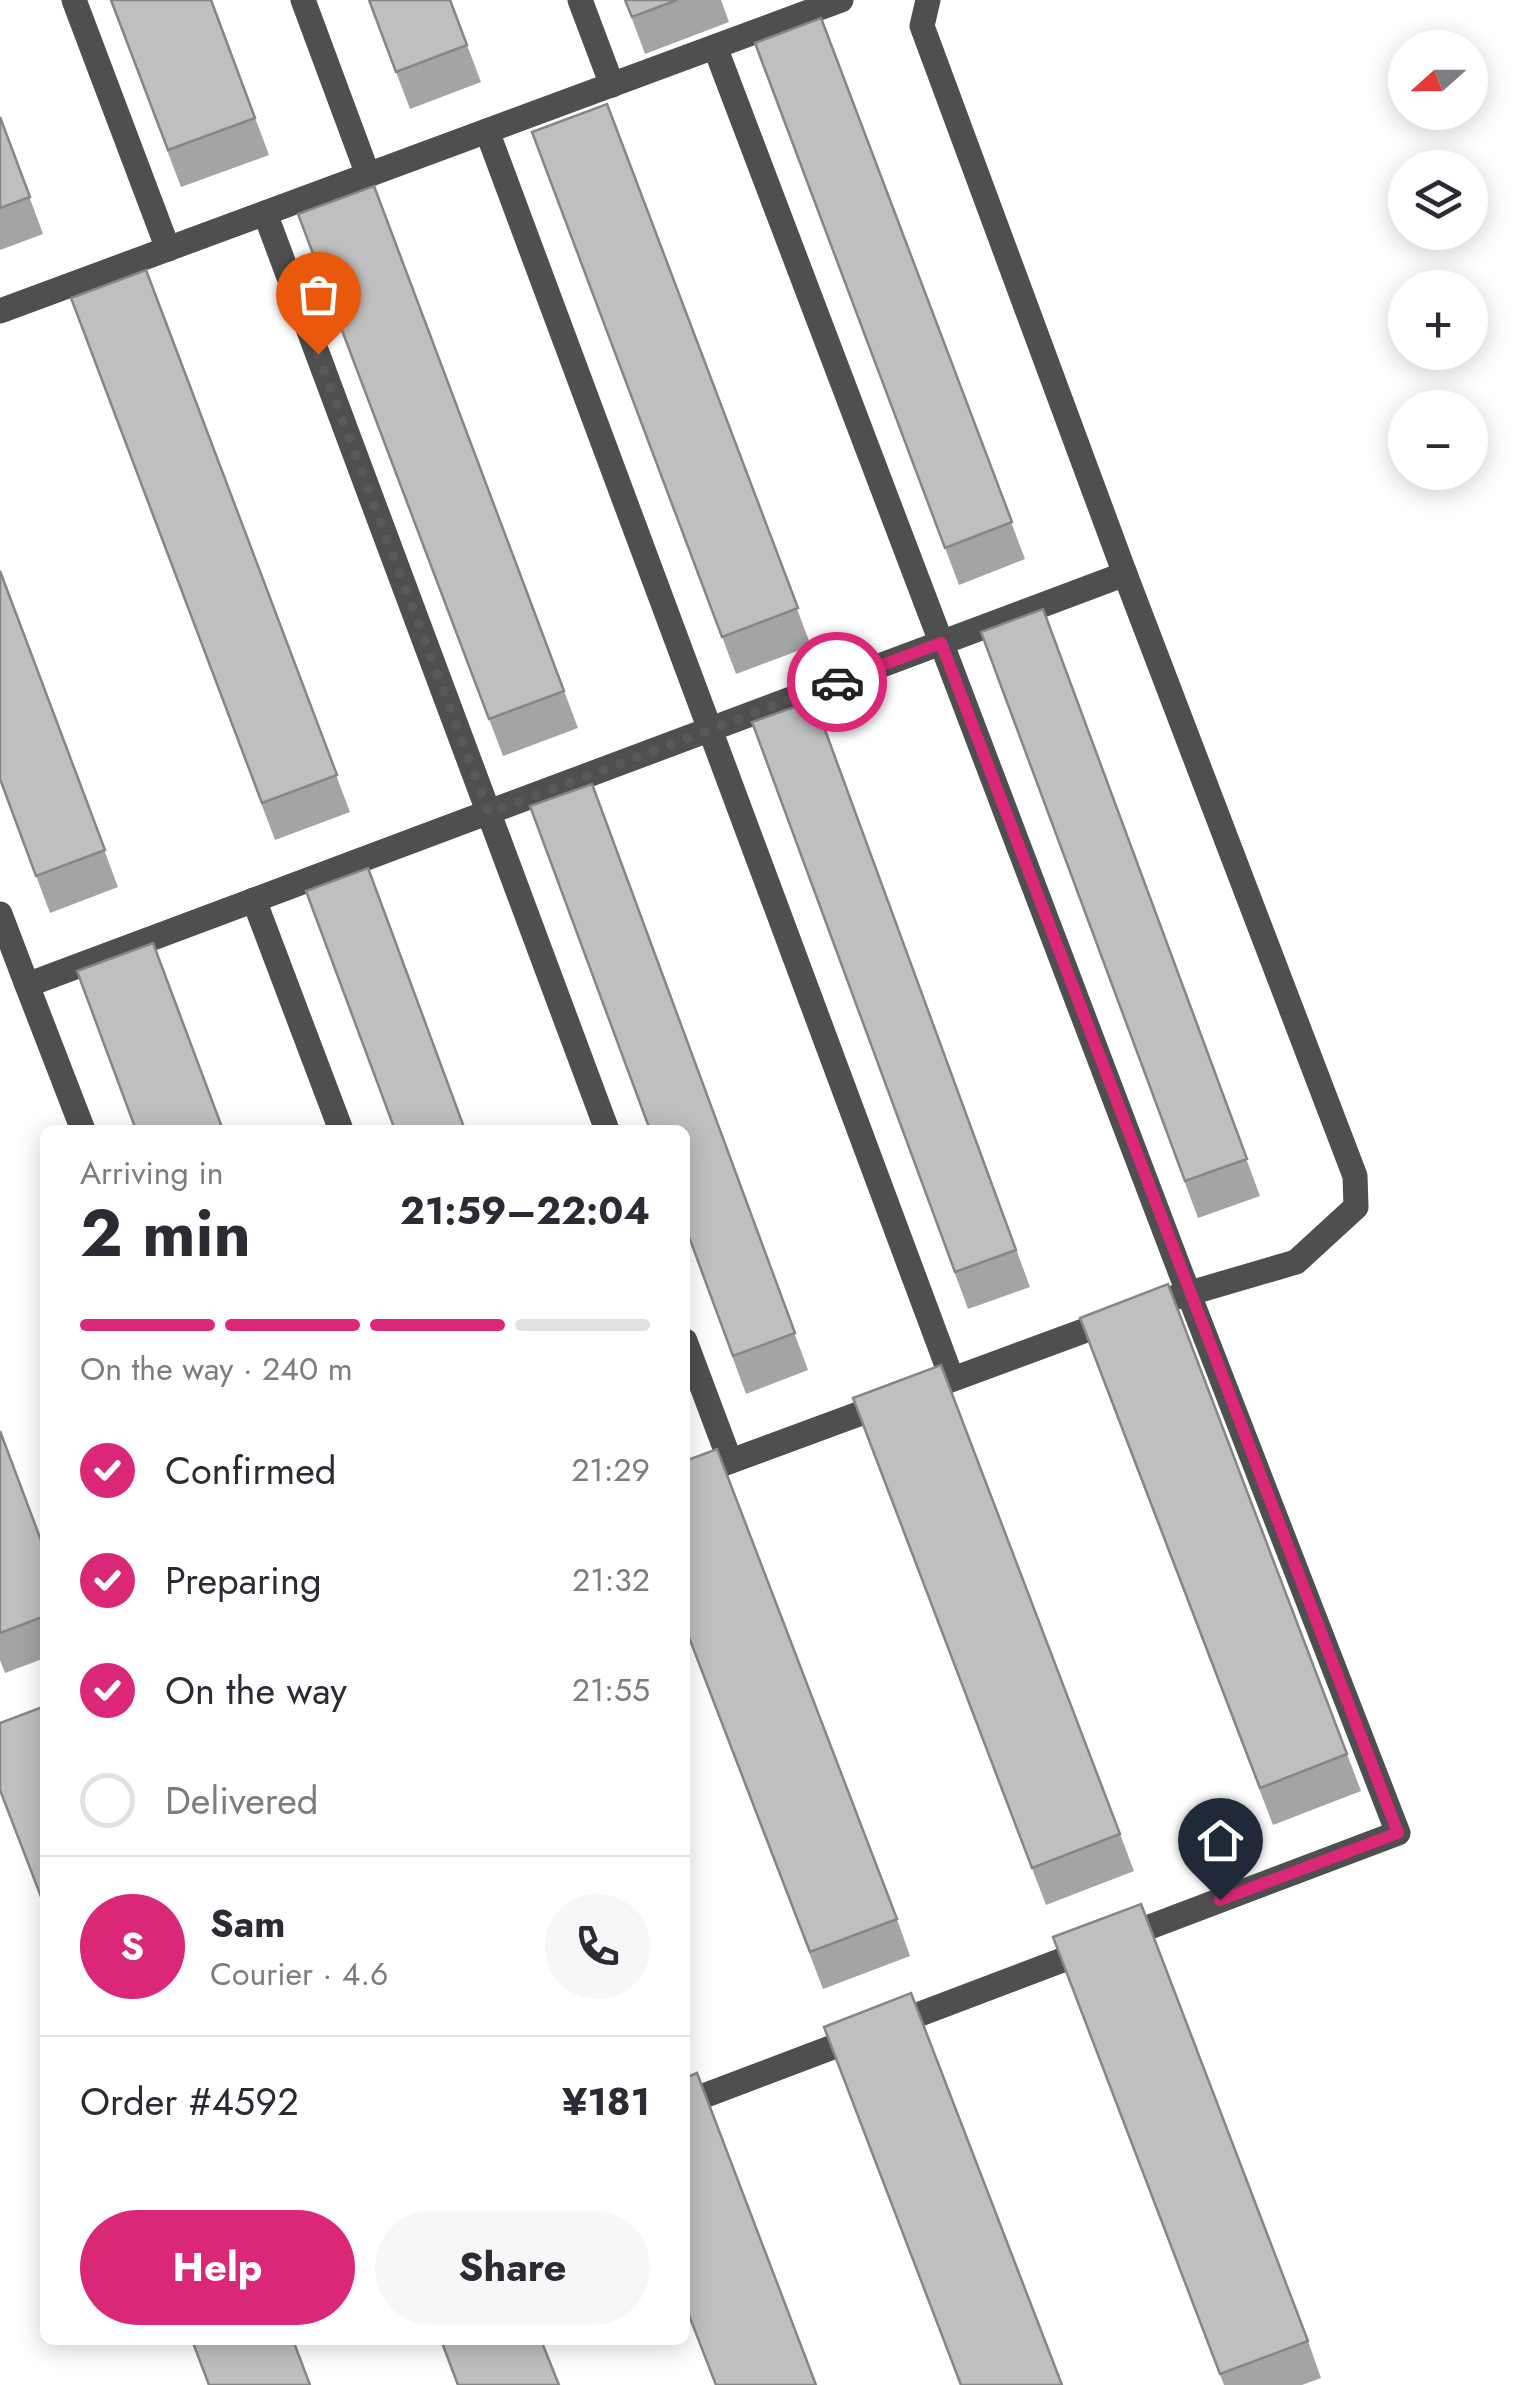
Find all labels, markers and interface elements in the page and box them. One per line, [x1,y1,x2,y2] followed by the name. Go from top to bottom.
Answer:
[1388,30,1488,130] north arrow
[1388,30,1488,490] map controls
[1388,150,1488,250] button: layers
[276,252,361,355] pin
[291,267,346,322] icon: bag
[1388,270,1488,370] button: +
[1388,390,1488,490] button: −
[787,632,887,732] courier
[810,655,865,710] icon: car
[80,1150,224,1196] text: Arriving in
[400,1183,650,1238] text: 21:59–22:04
[80,1186,251,1280] text: 2 min
[80,1346,353,1392] text: On the way · 240 m
[80,1443,135,1498] icon: check
[165,1443,336,1498] text: Confirmed
[571,1447,650,1493] text: 21:29
[80,1553,135,1608] icon: check
[165,1553,322,1608] text: Preparing
[572,1557,650,1603] text: 21:32
[80,1663,135,1718] icon: check
[165,1663,347,1718] text: On the way
[572,1667,650,1713] text: 21:55
[165,1773,318,1828] text: Delivered
[1178,1798,1263,1901] pin
[1193,1813,1248,1868] icon: home
[545,1894,650,1999] button: phone
[210,1896,285,1951] text: Sam
[121,1919,144,1974] text: S
[210,1951,388,1997] text: Courier · 4.6
[80,2074,299,2129] text: Order #4592
[562,2074,650,2129] text: ¥181
[80,2210,355,2325] button: Help
[375,2210,650,2325] button: Share

